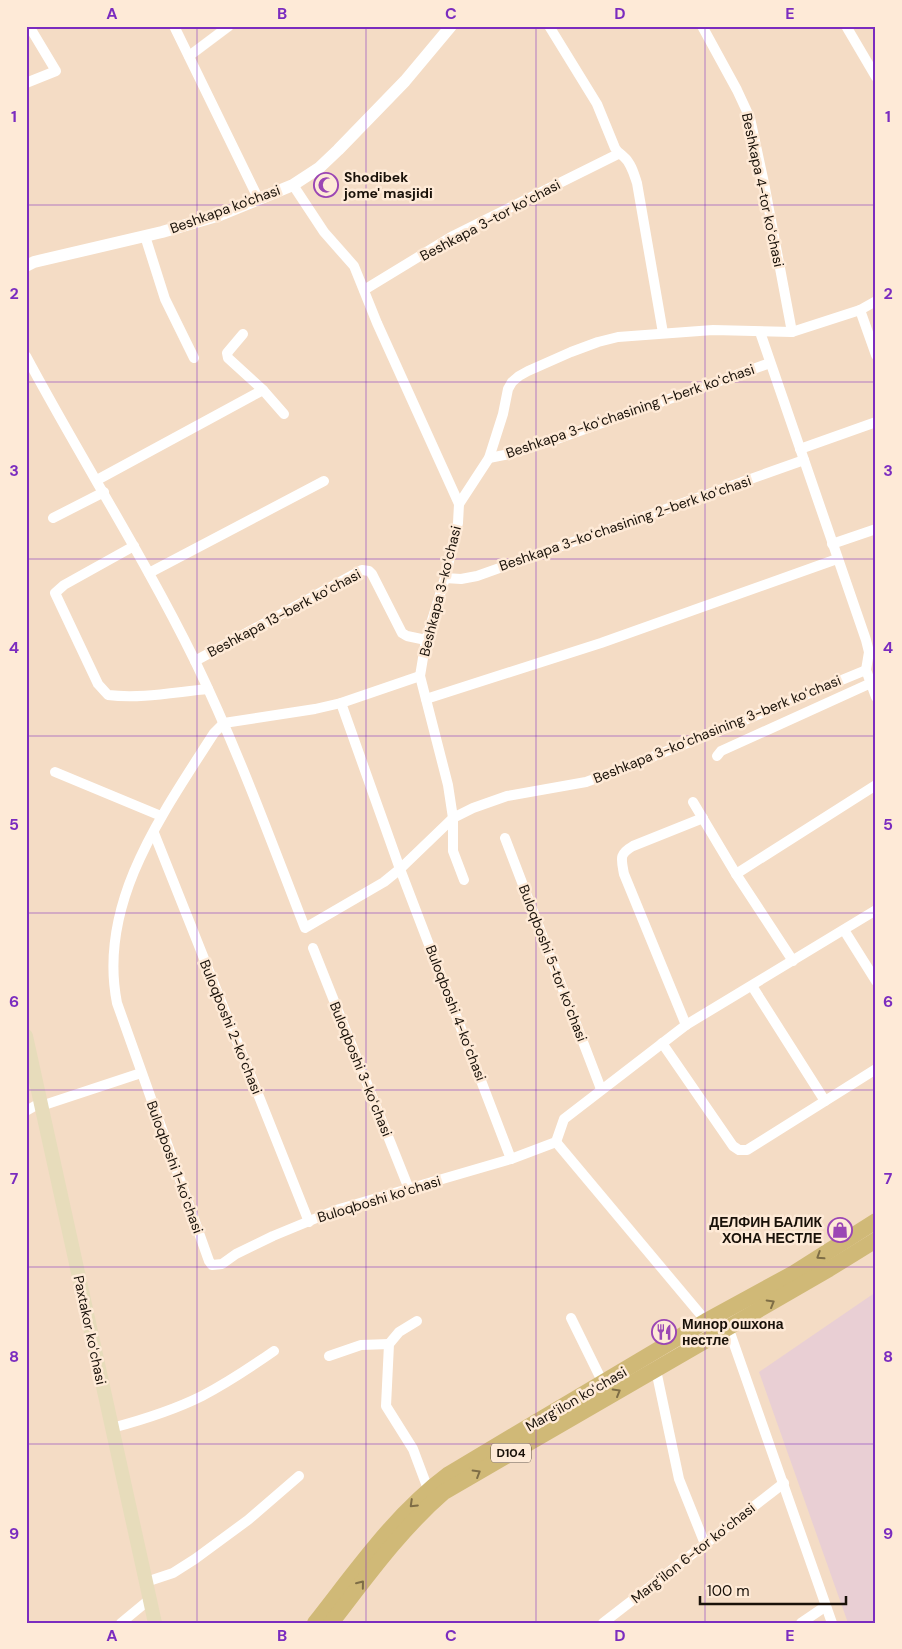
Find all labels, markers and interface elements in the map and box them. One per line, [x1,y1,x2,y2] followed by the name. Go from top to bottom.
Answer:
[106,3,118,24] text: A
[277,3,287,24] text: B
[445,3,457,24] text: C
[614,3,626,24] text: D
[785,3,795,24] text: E
[11,106,17,127] text: 1
[885,106,891,127] text: 1
[738,111,788,269] street label: Beshkapa 4-tor koʻchasi
[343,168,433,202] place label: Shodibek jome' masjidi
[313,172,339,198] mosque icon: Shodibek jome' masjidi
[417,175,563,265] street label: Beshkapa 3-tor koʻchasi
[167,181,283,237] street label: Beshkapa ko'chasi
[9,283,19,304] text: 2
[883,283,893,304] text: 2
[503,360,757,462] street label: Beshkapa 3-koʻchasining 1-berk koʻchasi
[9,460,19,481] text: 3
[883,460,893,481] text: 3
[497,471,753,575] street label: Beshkapa 3-koʻchasining 2-berk koʻchasi
[415,524,465,658] street label: Beshkapa 3-koʻchasi
[204,565,364,661] street label: Beshkapa 13-berk koʼchasi
[9,637,19,658] text: 4
[883,637,893,658] text: 4
[591,671,843,787] street label: Beshkapa 3-koʻchasining 3-berk koʻchasi
[9,814,19,835] text: 5
[883,814,893,835] text: 5
[515,882,591,1044] street label: Buloqboshi 5-tor koʻchasi
[422,943,490,1083] street label: Buloqboshi 4-koʻchasi
[196,957,266,1097] street label: Buloqboshi 2-koʻchasi
[9,991,19,1012] text: 6
[883,991,893,1012] text: 6
[326,999,396,1139] street label: Buloqboshi 3-koʻchasi
[143,1098,207,1236] street label: Buloqboshi 1-koʻchasi
[10,1168,19,1189] text: 7
[884,1168,893,1189] text: 7
[315,1172,443,1226] street label: Buloqboshi koʻchasi
[709,1213,822,1247] place label: ДЕЛФИН БАЛИК ХОНА НЕСТЛЕ
[827,1217,853,1243] shop icon: ДЕЛФИН БАЛИК ХОНА НЕСТЛЕ
[816,1250,825,1259] one-way arrow
[70,1274,110,1386] street label: Paxtakor koʻchasi
[765,1299,774,1309] one-way arrow
[682,1315,784,1349] place label: Минор ошхона нестле
[651,1319,677,1345] restaurant icon: Минор ошхона нестле
[9,1346,19,1367] text: 8
[883,1346,893,1367] text: 8
[522,1363,630,1435] street label: Margʻilon koʻchasi
[612,1388,621,1398] one-way arrow
[491,1444,531,1462] road number: D104
[471,1469,480,1479] one-way arrow
[410,1498,419,1507] one-way arrow
[627,1499,759,1607] street label: Margʻilon 6-tor koʻchasi
[9,1523,19,1544] text: 9
[883,1523,893,1544] text: 9
[700,1574,846,1606] scale bar
[355,1581,364,1590] one-way arrow
[707,1581,750,1601] text: 100 m
[106,1625,118,1646] text: A
[277,1625,287,1646] text: B
[445,1625,457,1646] text: C
[614,1625,626,1646] text: D
[785,1625,795,1646] text: E

